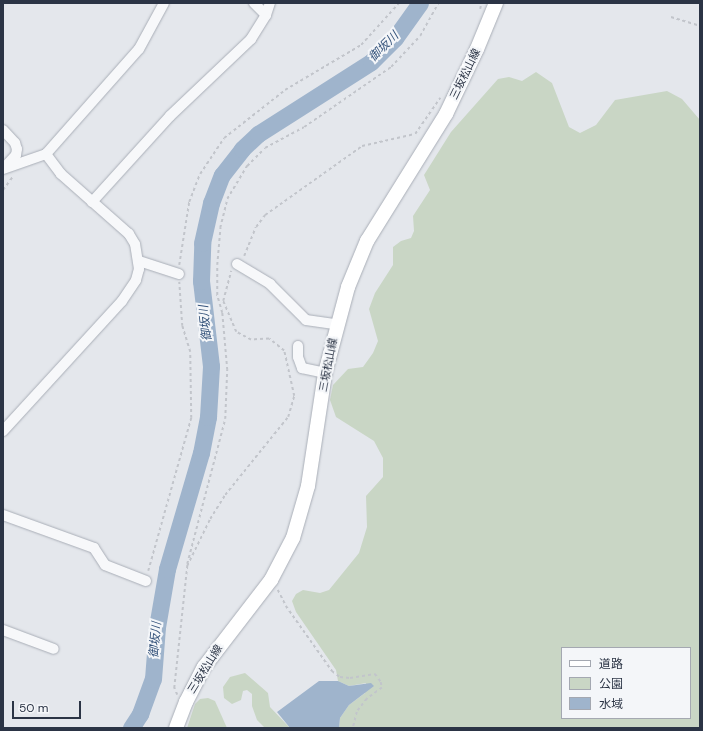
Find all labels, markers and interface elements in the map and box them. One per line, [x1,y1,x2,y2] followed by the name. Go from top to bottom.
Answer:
[366,29,402,65] water label: 御坂川
[447,46,483,102] street label: 三坂松山線
[197,304,215,342] water label: 御坂川
[316,337,340,393] street label: 三坂松山線
[147,621,165,659] water label: 御坂川
[185,642,225,696] street label: 三坂松山線
[561,647,691,719] legend
[599,656,623,672] text: 道路
[599,676,623,692] text: 公園
[14,693,83,719] scale bar
[599,696,623,712] text: 水域
[19,700,48,716] text: 50 m

